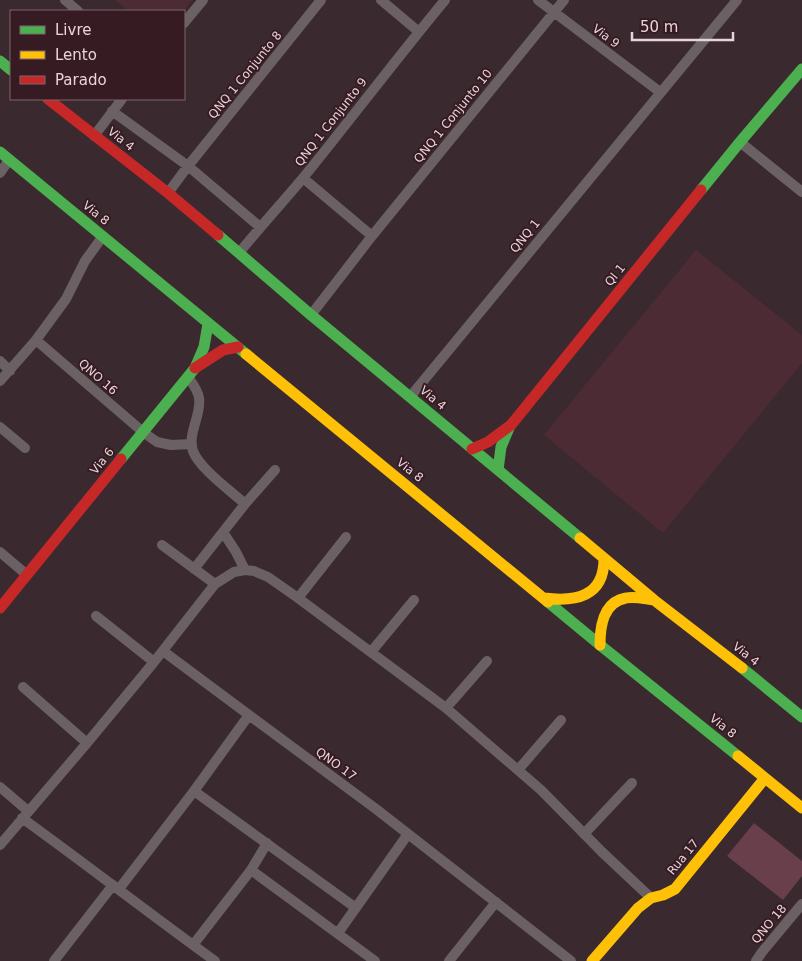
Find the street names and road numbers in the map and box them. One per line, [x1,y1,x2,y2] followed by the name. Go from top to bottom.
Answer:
[590,21,622,51] street label: Via 9
[205,28,285,122] street label: QNQ 1 Conjunto 8
[411,66,495,166] street label: QNQ 1 Conjunto 10
[292,75,370,169] street label: QNQ 1 Conjunto 9
[105,124,137,154] street label: Via 4
[80,198,112,228] street label: Via 8
[507,216,543,256] street label: QNQ 1
[602,261,628,289] street label: QI 1
[76,356,120,398] street label: QNO 16
[417,383,449,413] street label: Via 4
[87,445,117,477] street label: Via 6
[394,455,426,485] street label: Via 8
[730,639,762,669] street label: Via 4
[707,711,739,741] street label: Via 8
[313,745,359,783] street label: QNO 17
[664,836,702,878] street label: Rua 17
[749,902,789,946] street label: QNO 18

